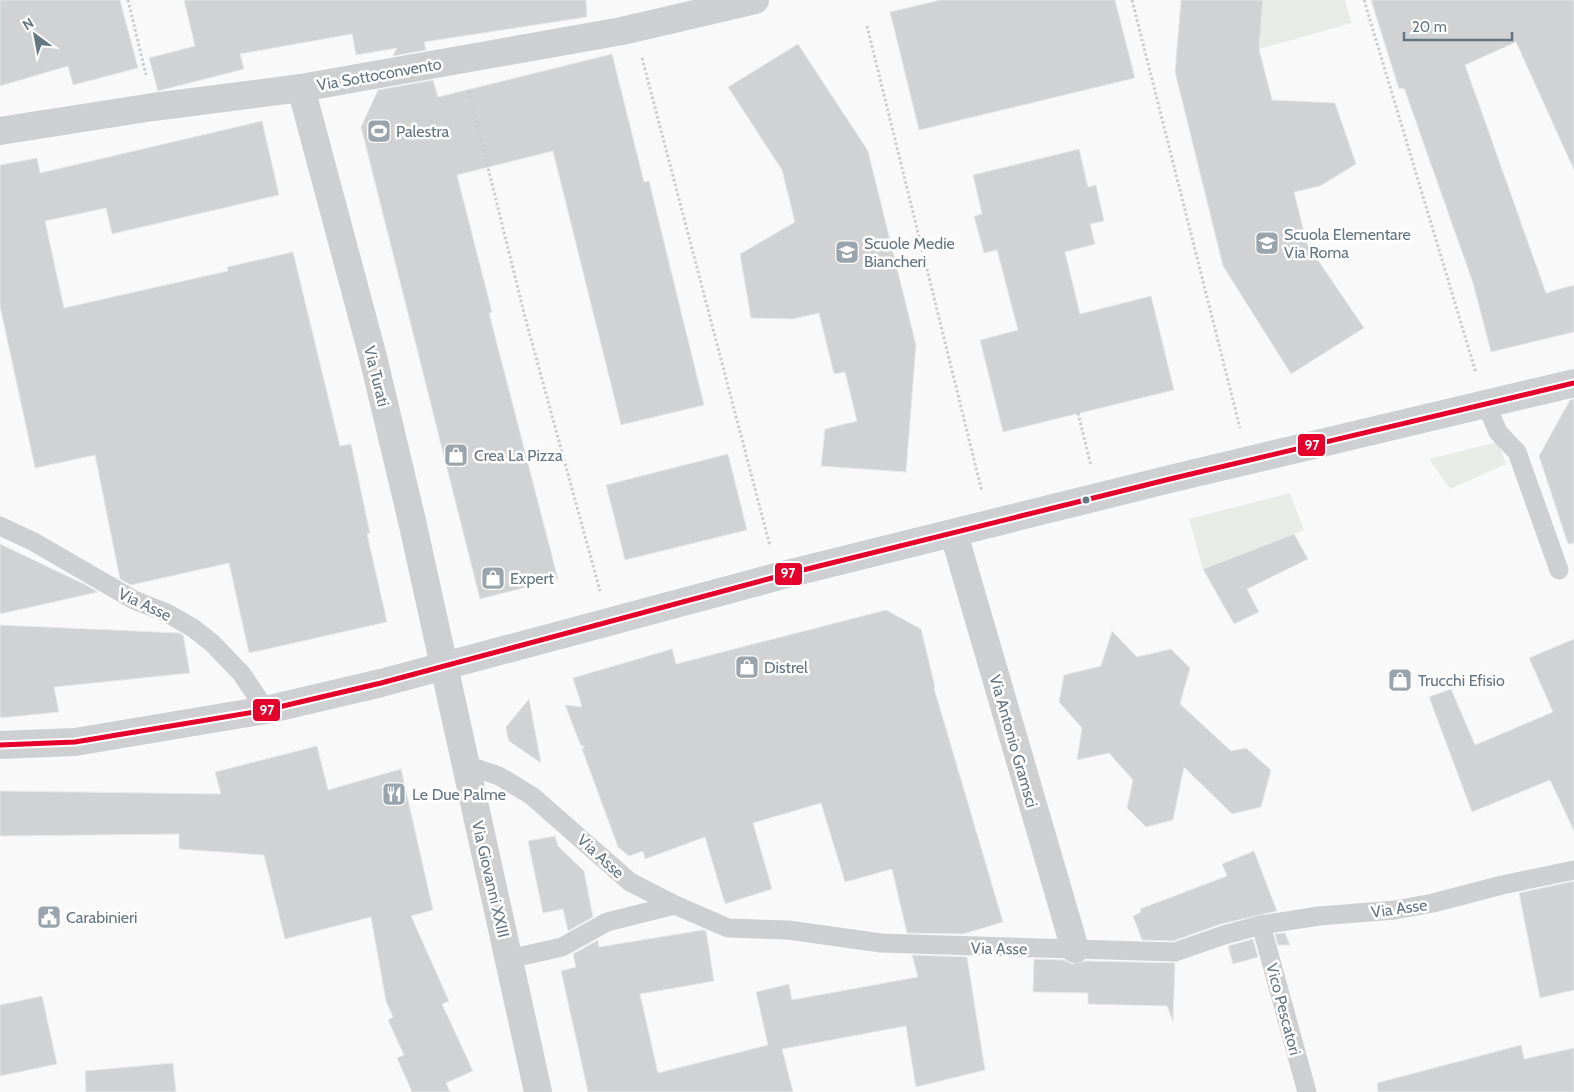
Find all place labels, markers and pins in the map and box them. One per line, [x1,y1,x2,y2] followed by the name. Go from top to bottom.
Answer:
[366,118,392,144] sports icon: Palestra
[396,122,449,141] place label: Palestra
[1284,225,1411,262] place label: Scuola Elementare Via Roma
[1254,230,1280,256] school or university icon: Scuola Elementare Via Roma
[864,234,955,271] place label: Scuole Medie Biancheri
[834,239,860,265] school or university icon: Scuole Medie Biancheri
[443,442,469,468] shop icon: Crea La Pizza
[474,446,563,465] place label: Crea La Pizza
[1081,495,1091,505] unlabelled marker
[480,565,506,591] shop icon: Expert
[510,569,555,588] place label: Expert
[734,654,760,680] shop icon: Distrel
[764,658,808,677] place label: Distrel
[1387,667,1413,693] shop icon: Trucchi Efisio
[1418,671,1505,690] place label: Trucchi Efisio
[381,781,407,807] restaurant icon: Le Due Palme
[412,785,506,804] place label: Le Due Palme
[36,904,62,930] public building icon: Carabinieri
[66,908,137,927] place label: Carabinieri

